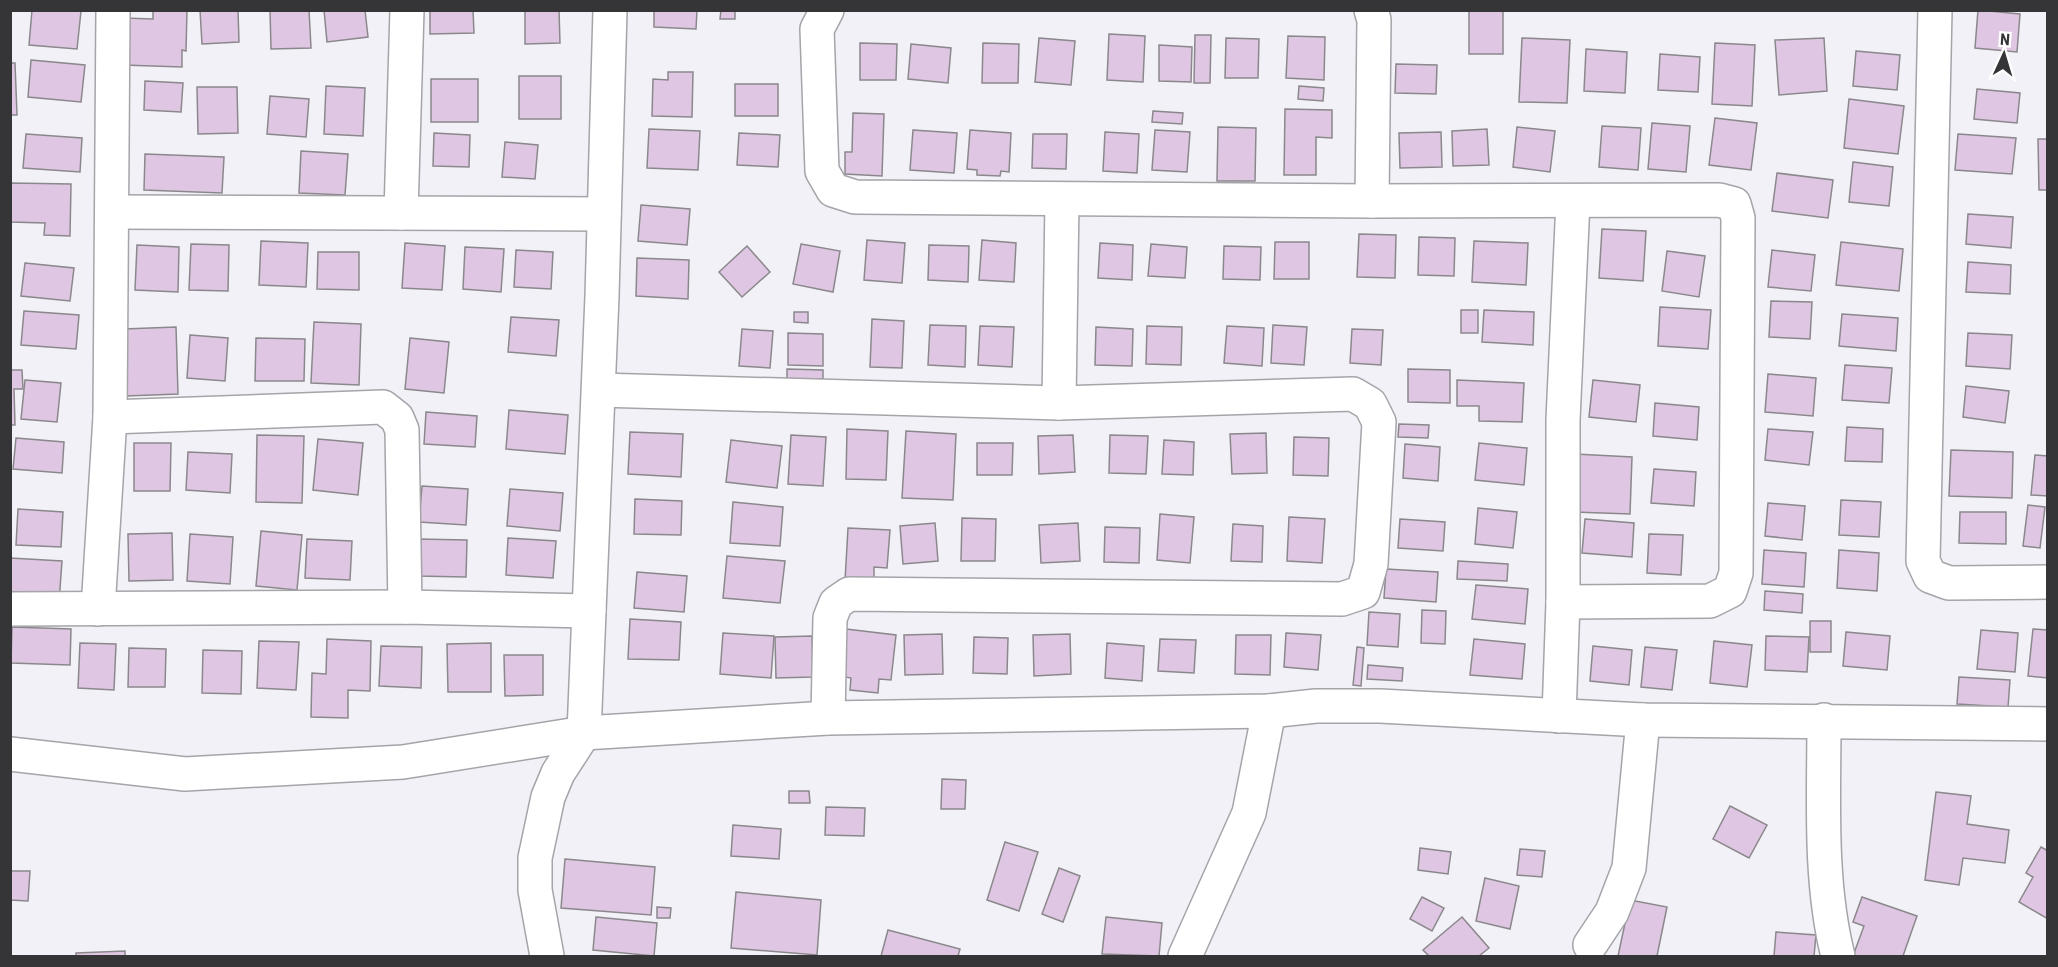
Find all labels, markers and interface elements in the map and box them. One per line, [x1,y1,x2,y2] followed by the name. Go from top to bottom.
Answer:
[1974,24,2034,84] north arrow
[1999,30,2011,49] text: N

